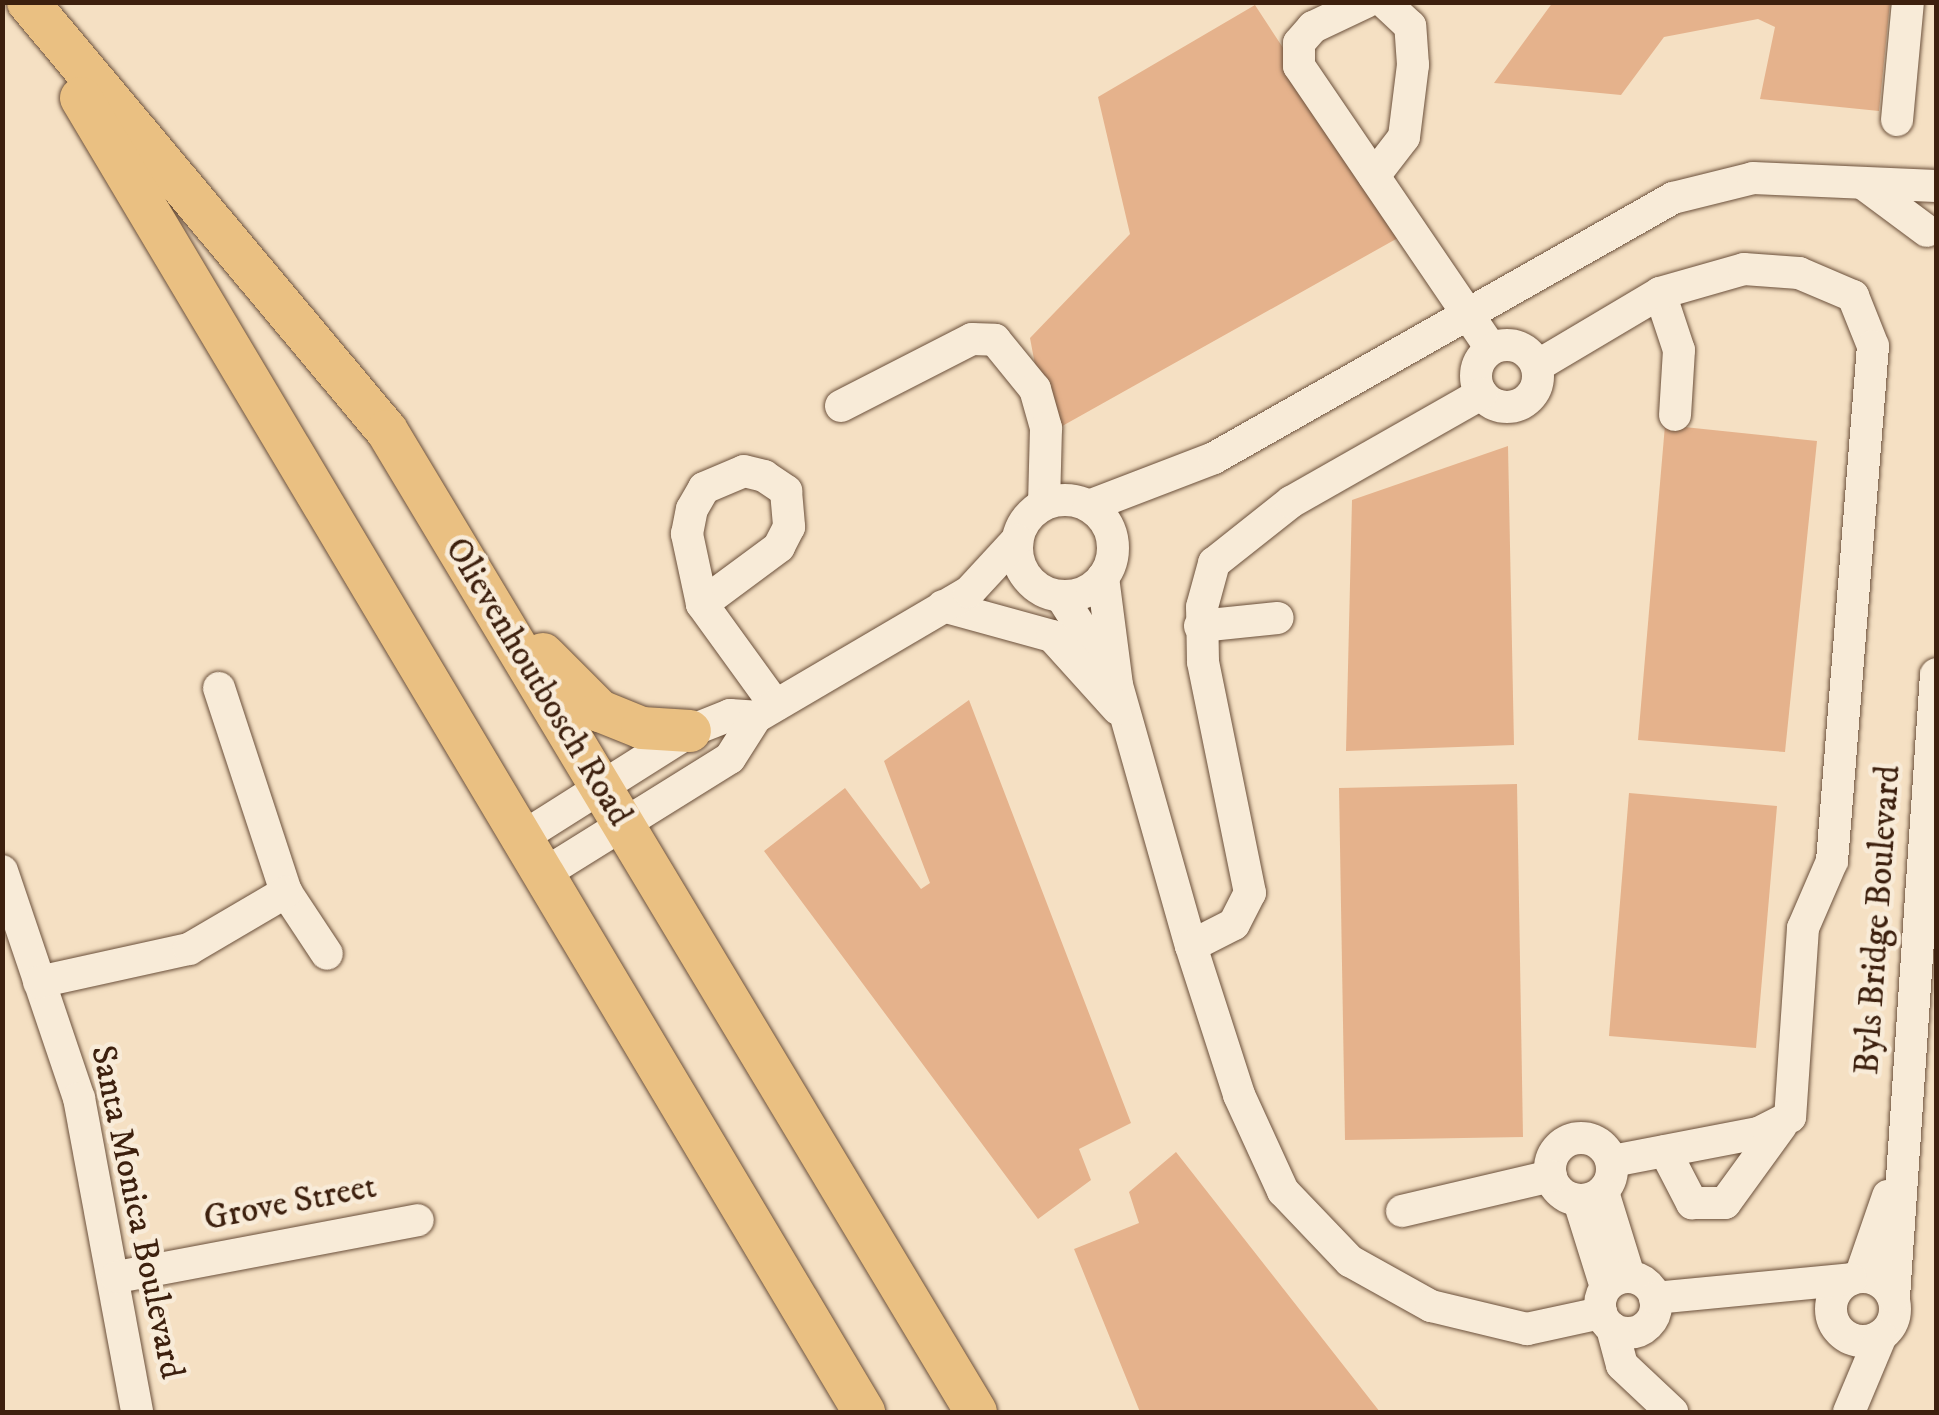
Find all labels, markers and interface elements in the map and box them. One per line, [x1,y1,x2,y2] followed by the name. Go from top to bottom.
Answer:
[435,530,641,834] street label: Olievenhoutbosch Road
[1846,764,1910,1076] street label: Byls Bridge Boulevard
[81,1041,193,1383] street label: Santa Monica Boulevard
[200,1166,380,1240] street label: Grove Street

